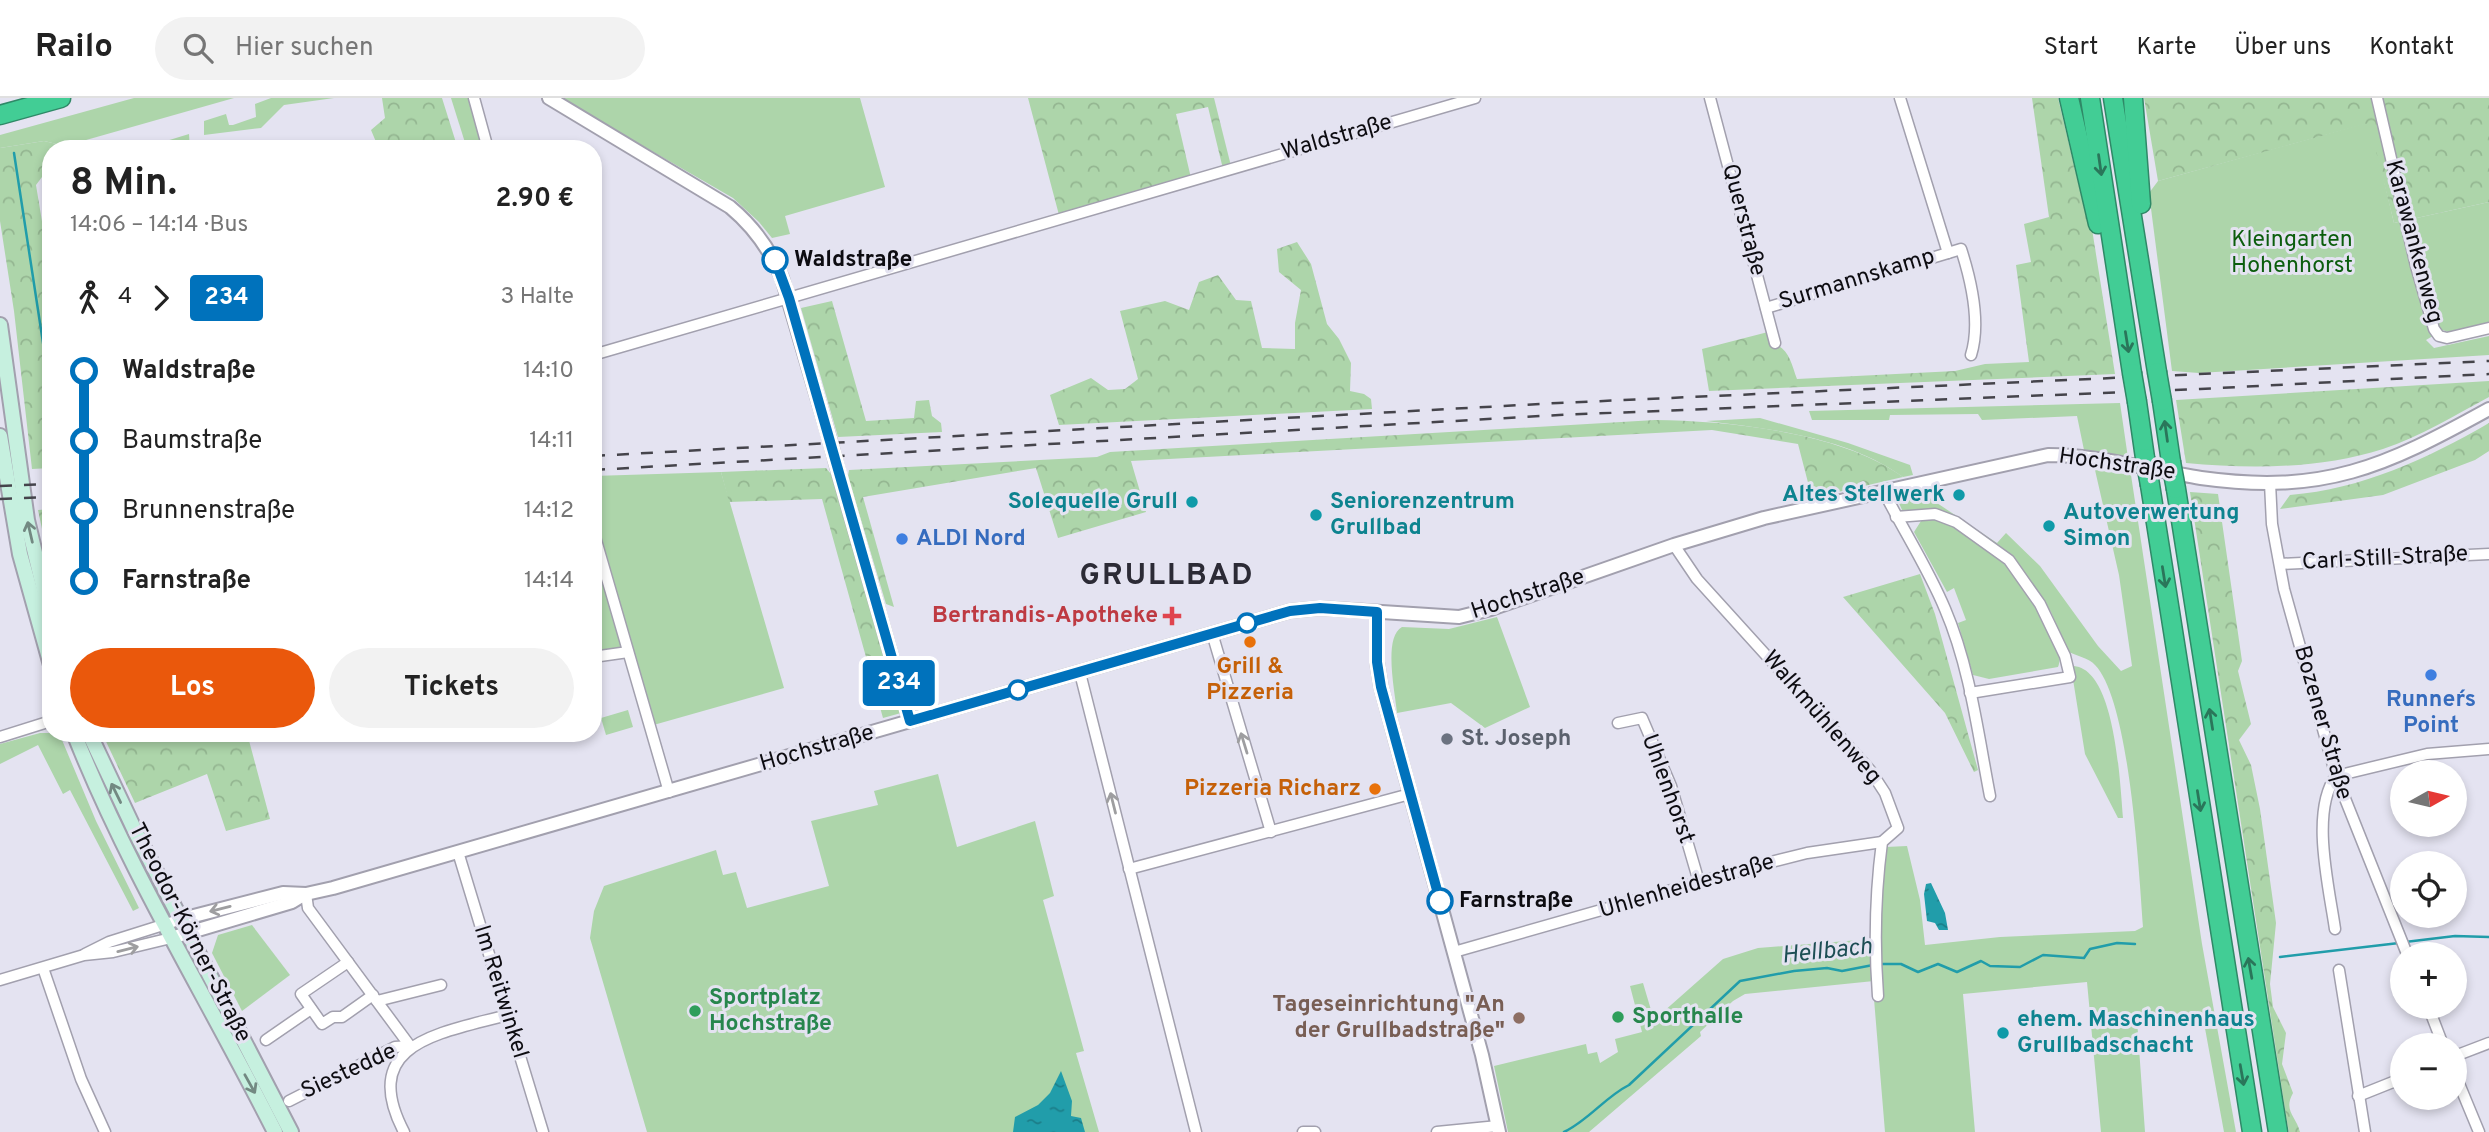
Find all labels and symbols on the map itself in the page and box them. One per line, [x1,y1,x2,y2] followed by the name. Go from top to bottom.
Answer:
[1278,108,1396,168] street label: Waldstraße
[2094,154,2107,176] one-way arrow
[2377,157,2449,327] street label: Karawankenweg
[1714,161,1772,279] street label: Querstraße
[2231,226,2353,281] park label: Kleingarten Hohenhorst
[1776,243,1938,317] street label: Surmannskamp
[794,246,912,275] place label: Waldstraße
[762,247,788,273] marker: Waldstraße
[2121,330,2134,352] one-way arrow
[2160,421,2173,443] one-way arrow
[2057,442,2177,488] street label: Hochstraße
[1782,481,1945,510] place label: Altes Stellwerk
[1951,487,1967,503] marker: Altes Stellwerk
[1008,488,1178,517] place label: Solequelle Grull
[1330,488,1515,543] place label: Seniorenzentrum Grullbad
[1184,494,1200,510] marker: Solequelle Grull
[2063,499,2240,554] place label: Autoverwertung Simon
[1308,507,1324,523] marker: Seniorenzentrum Grullbad
[2041,518,2057,534] marker: Autoverwertung Simon
[22,521,36,544] one-way arrow
[916,525,1026,554] place label: ALDI Nord
[894,531,910,547] marker: ALDI Nord
[2301,540,2469,578] street label: Carl-Still-Straße
[1080,558,1254,595] district label: GRULLBAD
[1468,563,1588,627] street label: Hochstraße
[2158,565,2171,588] one-way arrow
[932,602,1158,631] place label: Bertrandis-Apotheke
[1164,608,1180,624] marker: Bertrandis-Apotheke
[1237,613,1257,633] unlabelled marker
[1242,634,1258,650] marker: Grill & Pizzeria
[2286,643,2358,803] street label: Bozener Straße
[1755,645,1887,791] street label: Walkmühlenweg
[1206,653,1294,708] place label: Grill & Pizzeria
[859,660,939,706] line badge: 234
[2423,667,2439,683] marker: Runner´s Point
[1008,680,1028,700] unlabelled marker
[2386,686,2476,741] place label: Runner´s Point
[2205,708,2218,731] one-way arrow
[756,719,878,779] street label: Hochstraße
[1461,725,1571,754] place label: St. Joseph
[1634,730,1700,848] street label: Uhlenhorst
[1439,731,1455,747] marker: St. Joseph
[1237,732,1250,754] one-way arrow
[2390,760,2468,836] north arrow
[1184,775,1361,804] place label: Pizzeria Richarz
[1367,781,1383,797] marker: Pizzeria Richarz
[109,783,123,804] one-way arrow
[2193,790,2206,812] one-way arrow
[1106,792,1119,815] one-way arrow
[121,818,257,1048] street label: Theodor-Körner-Straße
[1596,848,1778,926] street label: Uhlenheidestraße
[1459,887,1573,916] place label: Farnstraße
[1427,888,1453,914] marker: Farnstraße
[209,903,231,916] one-way arrow
[466,922,534,1062] street label: Im Reitwinkel
[1780,932,1874,972] water label: Hellbach
[116,942,139,955] one-way arrow
[2243,957,2256,980] one-way arrow
[709,984,832,1039] place label: Sportplatz Hochstraße
[1272,991,1505,1046] place label: Tageseinrichtung "An der Grullbadstraße"
[687,1003,703,1019] marker: Sportplatz Hochstraße
[1632,1003,1743,1032] place label: Sporthalle
[2017,1006,2255,1061] place label: ehem. Maschinenhaus Grullbadschacht
[1610,1009,1626,1025] marker: Sporthalle
[1511,1010,1527,1026] marker: Tageseinrichtung "An der Grullbadstraße"
[1995,1025,2011,1041] marker: ehem. Maschinenhaus Grullbadschacht
[297,1037,401,1107] street label: Siestedde
[2236,1063,2249,1086] one-way arrow
[244,1073,257,1094] one-way arrow

